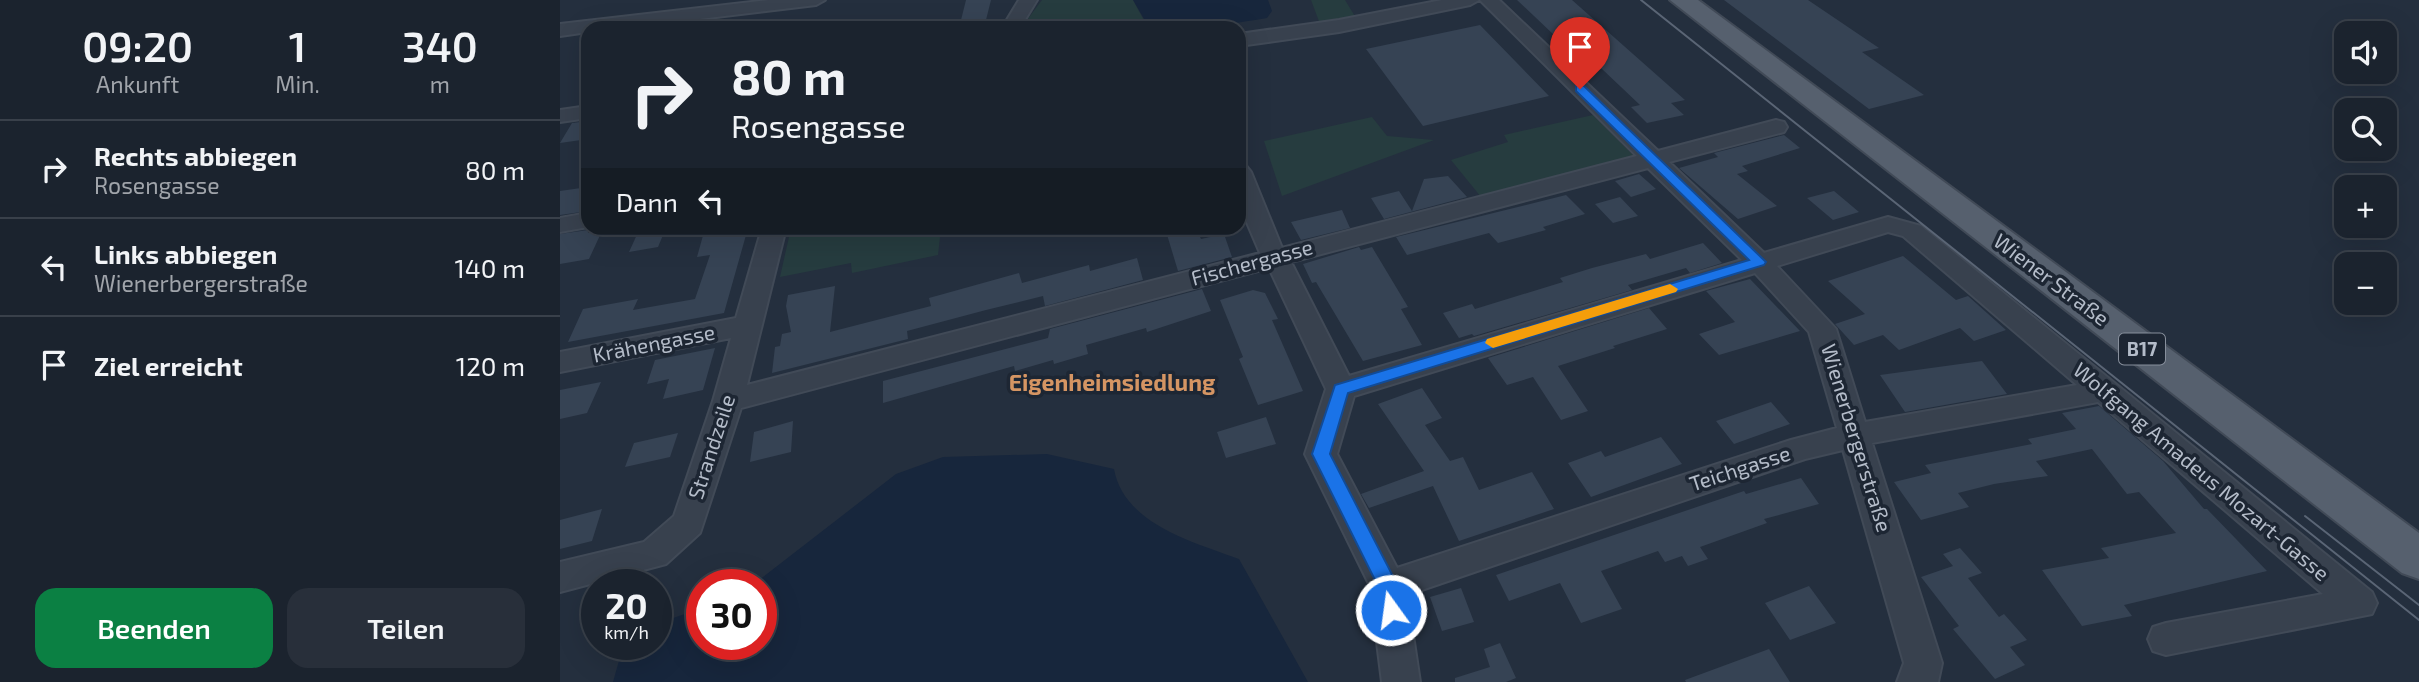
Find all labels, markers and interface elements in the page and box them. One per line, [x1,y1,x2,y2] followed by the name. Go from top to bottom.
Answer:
[1550,17,1610,89] pin
[82,20,193,70] text: 09:20
[289,20,306,70] text: 1
[402,20,478,70] text: 340
[2334,21,2397,315] map controls
[2334,21,2397,84] button: sound
[1561,28,1599,66] icon: arrive
[731,46,846,105] text: 80 m
[616,49,707,140] icon: right
[96,70,179,98] text: Ankunft
[275,70,320,98] text: Min.
[430,70,450,98] text: m
[2334,98,2397,161] button: search
[731,106,906,144] text: Rosengasse
[94,140,297,171] text: Rechts abbiegen
[35,150,73,188] icon: right
[465,154,525,185] text: 80 m
[94,171,220,199] text: Rosengasse
[2334,175,2397,238] button: +
[692,182,730,220] icon: left
[616,186,678,217] text: Dann
[1989,227,2114,330] street label: Wiener Straße
[1188,233,1315,290] street label: Fischergasse
[94,238,278,269] text: Links abbiegen
[35,248,73,286] icon: left
[454,252,525,283] text: 140 m
[2334,252,2397,315] button: −
[94,269,308,297] text: Wienerbergerstraße
[591,318,717,367] street label: Krähengasse
[2119,334,2165,364] road number: B17
[1817,341,1898,535] street label: Wienerbergerstraße
[35,346,73,384] icon: arrive
[94,350,243,381] text: Ziel erreicht
[456,350,525,381] text: 120 m
[2069,356,2335,585] street label: Wolfgang Amadeus Mozart-Gasse
[1009,368,1216,396] district label: Eigenheimsiedlung
[682,391,739,502] street label: Strandzeile
[1686,440,1793,496] street label: Teichgasse
[686,569,777,660] speed limit sign: 30
[1354,573,1428,647] position arrow
[605,584,648,626] text: 20
[35,588,273,668] button: Beenden
[287,588,525,668] button: Teilen
[604,621,649,643] text: km/h

